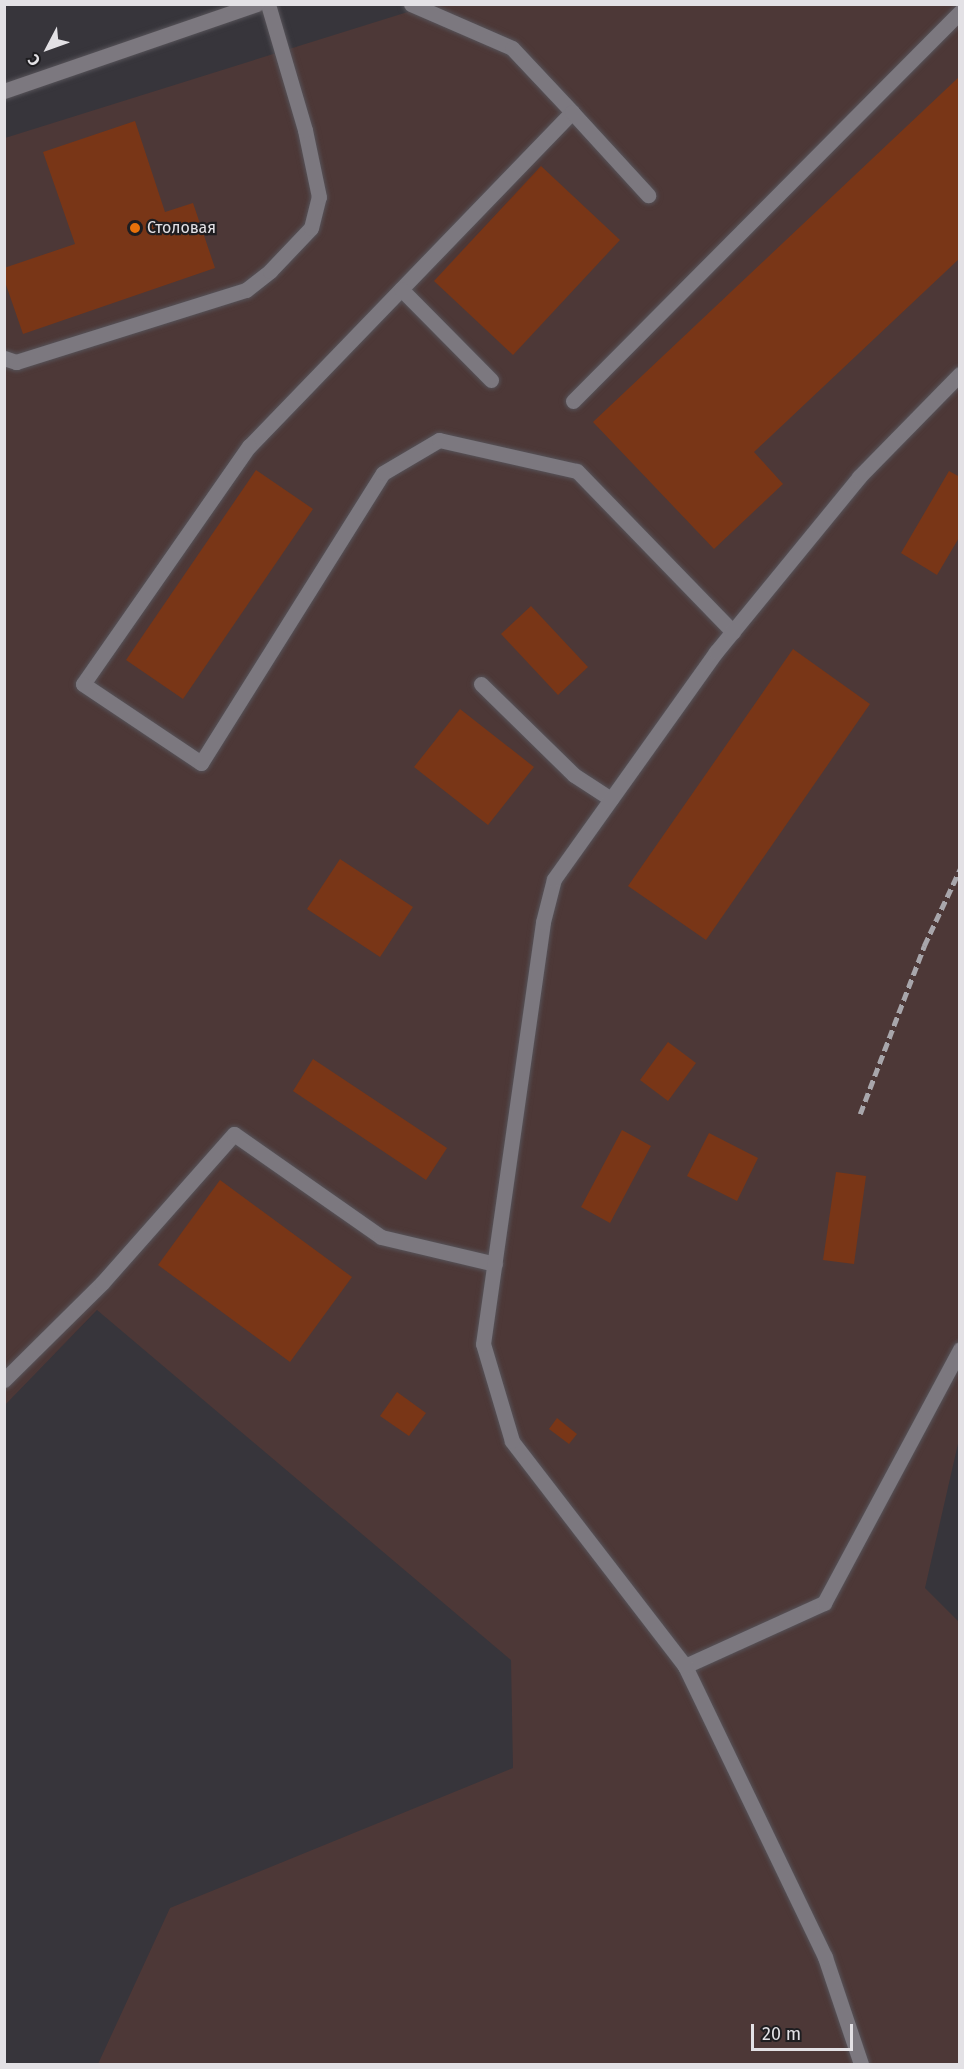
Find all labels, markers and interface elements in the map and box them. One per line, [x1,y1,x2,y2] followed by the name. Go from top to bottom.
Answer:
[18,18,78,78] north arrow
[24,50,44,70] text: С
[147,218,216,238] place label: Столовая
[128,221,142,235] marker: Столовая
[754,2012,856,2050] scale bar
[762,2023,801,2045] text: 20 m

